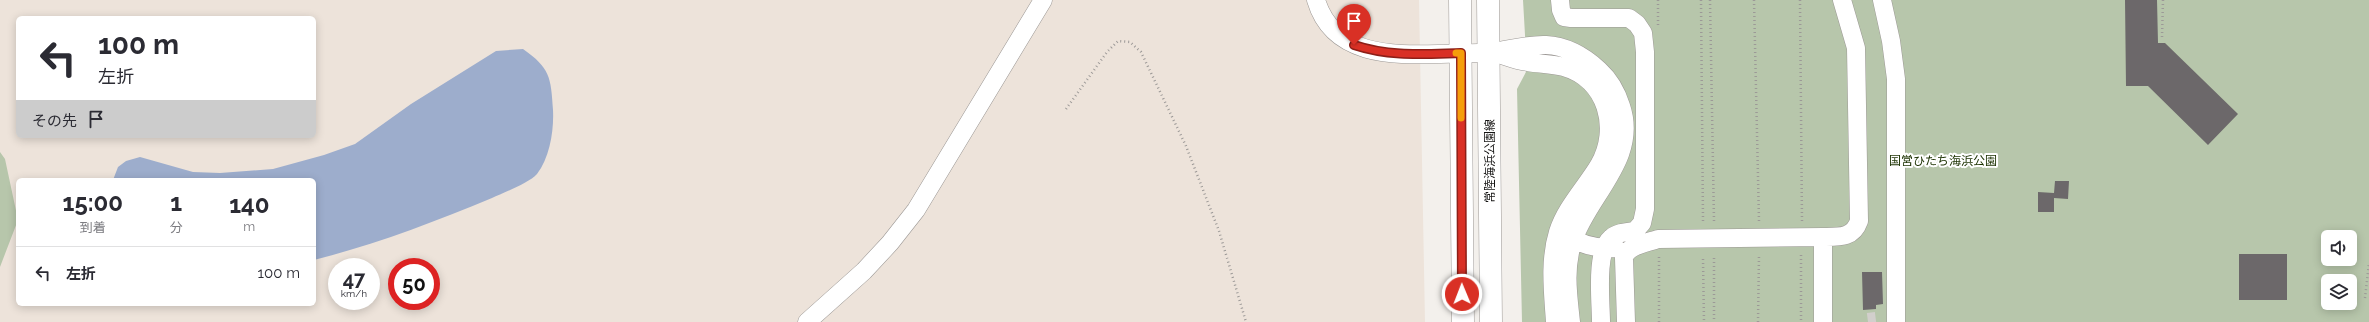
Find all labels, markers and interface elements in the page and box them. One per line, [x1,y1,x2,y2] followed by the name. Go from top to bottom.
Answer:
[1337,4,1371,45] pin
[1343,10,1365,32] icon: arrive
[98,28,179,61] text: 100 m
[32,32,84,84] icon: left
[98,66,134,87] text: 左折
[85,108,107,130] icon: arrive
[32,112,77,130] text: その先
[1483,119,1497,203] street label: 常陸海浜公園線
[1889,154,1997,168] park label: 国営ひたち海浜公園
[63,188,123,217] text: 15:00
[170,188,182,217] text: 1
[229,190,269,219] text: 140
[243,219,255,234] text: m
[80,220,106,235] text: 到着
[170,220,183,235] text: 分
[2321,230,2357,310] map controls
[2321,230,2357,266] button: sound
[388,258,440,310] speed limit sign: 50
[32,262,54,284] icon: left
[258,264,300,282] text: 100 m
[66,265,96,283] text: 左折
[343,267,365,291] text: 47
[1441,273,1483,315] position arrow
[2321,274,2357,310] button: layers
[341,288,367,299] text: km/h

